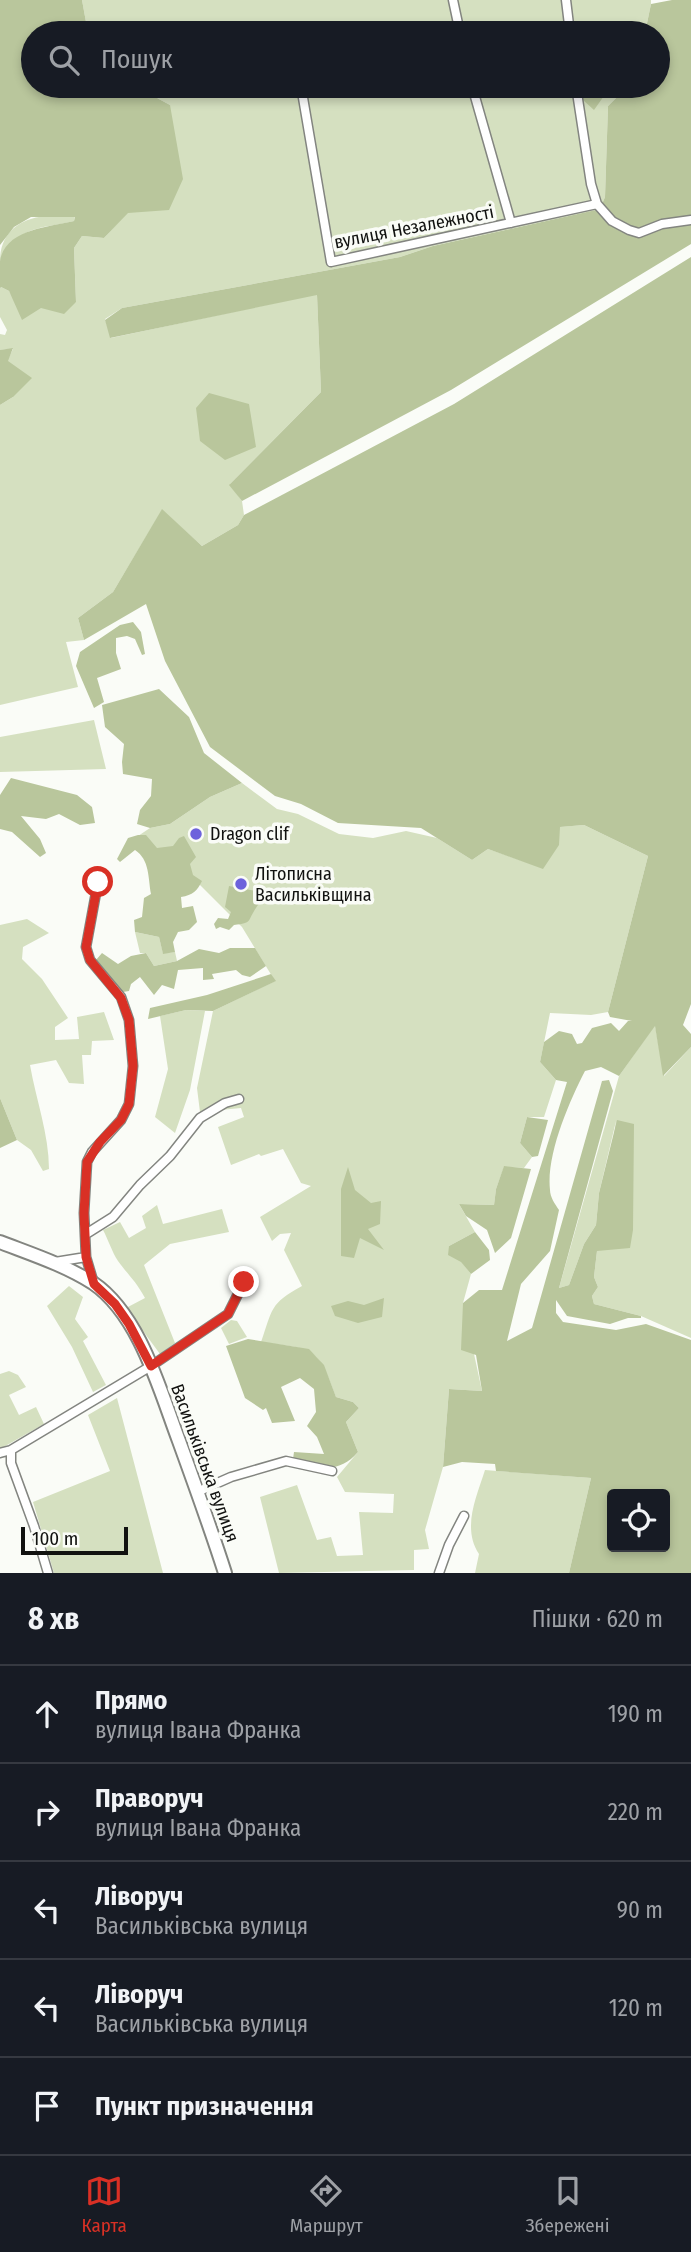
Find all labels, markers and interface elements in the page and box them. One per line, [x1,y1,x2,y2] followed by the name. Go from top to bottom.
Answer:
[21,21,670,98] search box
[45,41,83,79] icon: search
[101,44,173,75] text: Пошук
[332,201,496,253] street label: вулиця Незалежності
[210,823,290,845] place label: Dragon clif
[188,826,204,842] marker: Dragon clif
[255,863,372,906] place label: Літописна Васильківщина
[82,866,113,897] route start
[233,876,249,892] marker: Літописна Васильківщина
[228,1266,259,1297] route end
[166,1381,244,1545] street label: Васильківська вулиця
[607,1489,670,1552] map controls
[607,1489,670,1552] button: locate
[21,1524,128,1556] scale bar
[32,1527,78,1550] text: 100 m
[28,1601,79,1637] text: 8 хв
[532,1605,663,1633] text: Пішки · 620 m
[95,1685,167,1716] text: Прямо
[28,1695,66,1733] icon: ahead
[608,1700,663,1728] text: 190 m
[95,1716,301,1744] text: вулиця Івана Франка
[95,1783,204,1814] text: Праворуч
[28,1793,66,1831] icon: right
[608,1798,663,1826] text: 220 m
[95,1814,301,1842] text: вулиця Івана Франка
[95,1881,183,1912] text: Ліворуч
[28,1891,66,1929] icon: left
[617,1896,663,1924] text: 90 m
[95,1912,308,1940] text: Васильківська вулиця
[95,1979,183,2010] text: Ліворуч
[28,1989,66,2027] icon: left
[609,1994,663,2022] text: 120 m
[95,2010,308,2038] text: Васильківська вулиця
[28,2087,66,2125] icon: arrive
[95,2091,314,2122] text: Пункт призначення
[82,2172,127,2237] tab: Карта
[290,2172,363,2237] tab: Маршрут
[526,2172,609,2237] tab: Збережені

